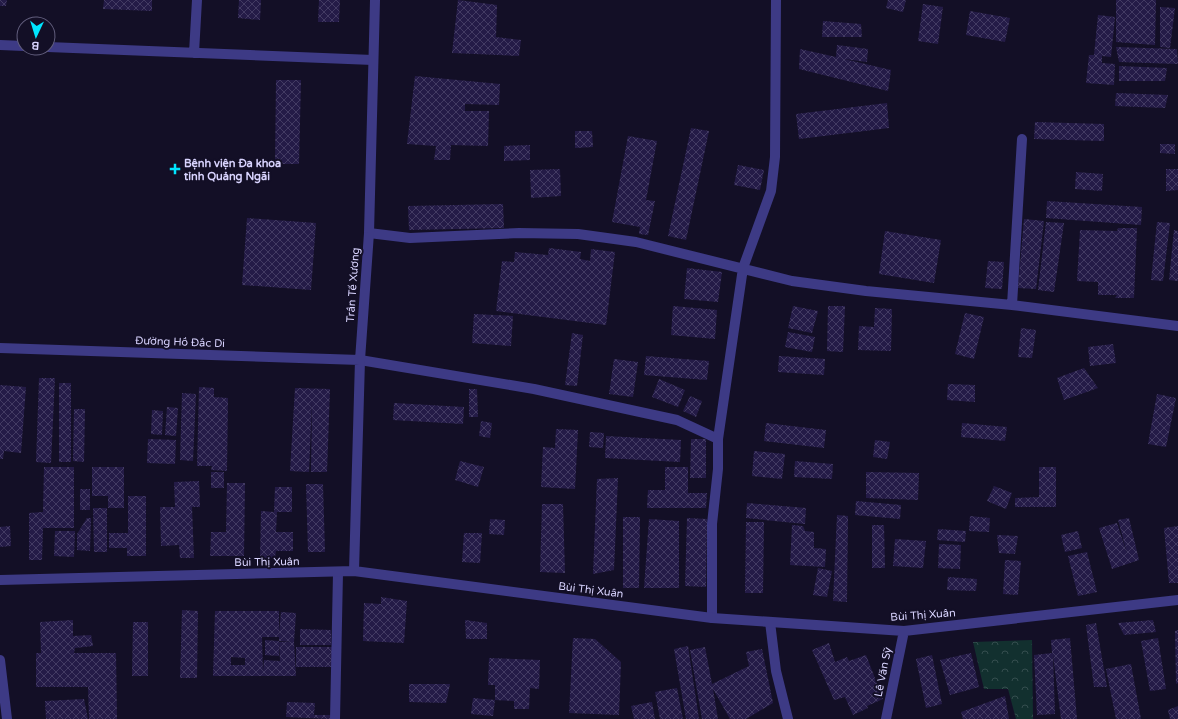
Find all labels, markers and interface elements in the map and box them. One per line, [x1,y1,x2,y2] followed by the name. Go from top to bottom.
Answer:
[16,16,56,56] north arrow
[31,39,40,52] text: B
[183,157,281,184] place label: Bệnh viện Đa khoa tỉnh Quảng Ngãi
[169,163,181,175] marker: Bệnh viện Đa khoa tỉnh Quảng Ngãi
[344,247,362,323] street label: Trần Tế Xương
[135,334,225,350] street label: Đường Hồ Đắc Di
[234,555,300,569] street label: Bùi Thị Xuân
[558,580,624,600] street label: Bùi Thị Xuân
[890,606,956,624] street label: Bùi Thị Xuân
[872,646,894,698] street label: Lê Văn Sỹ

